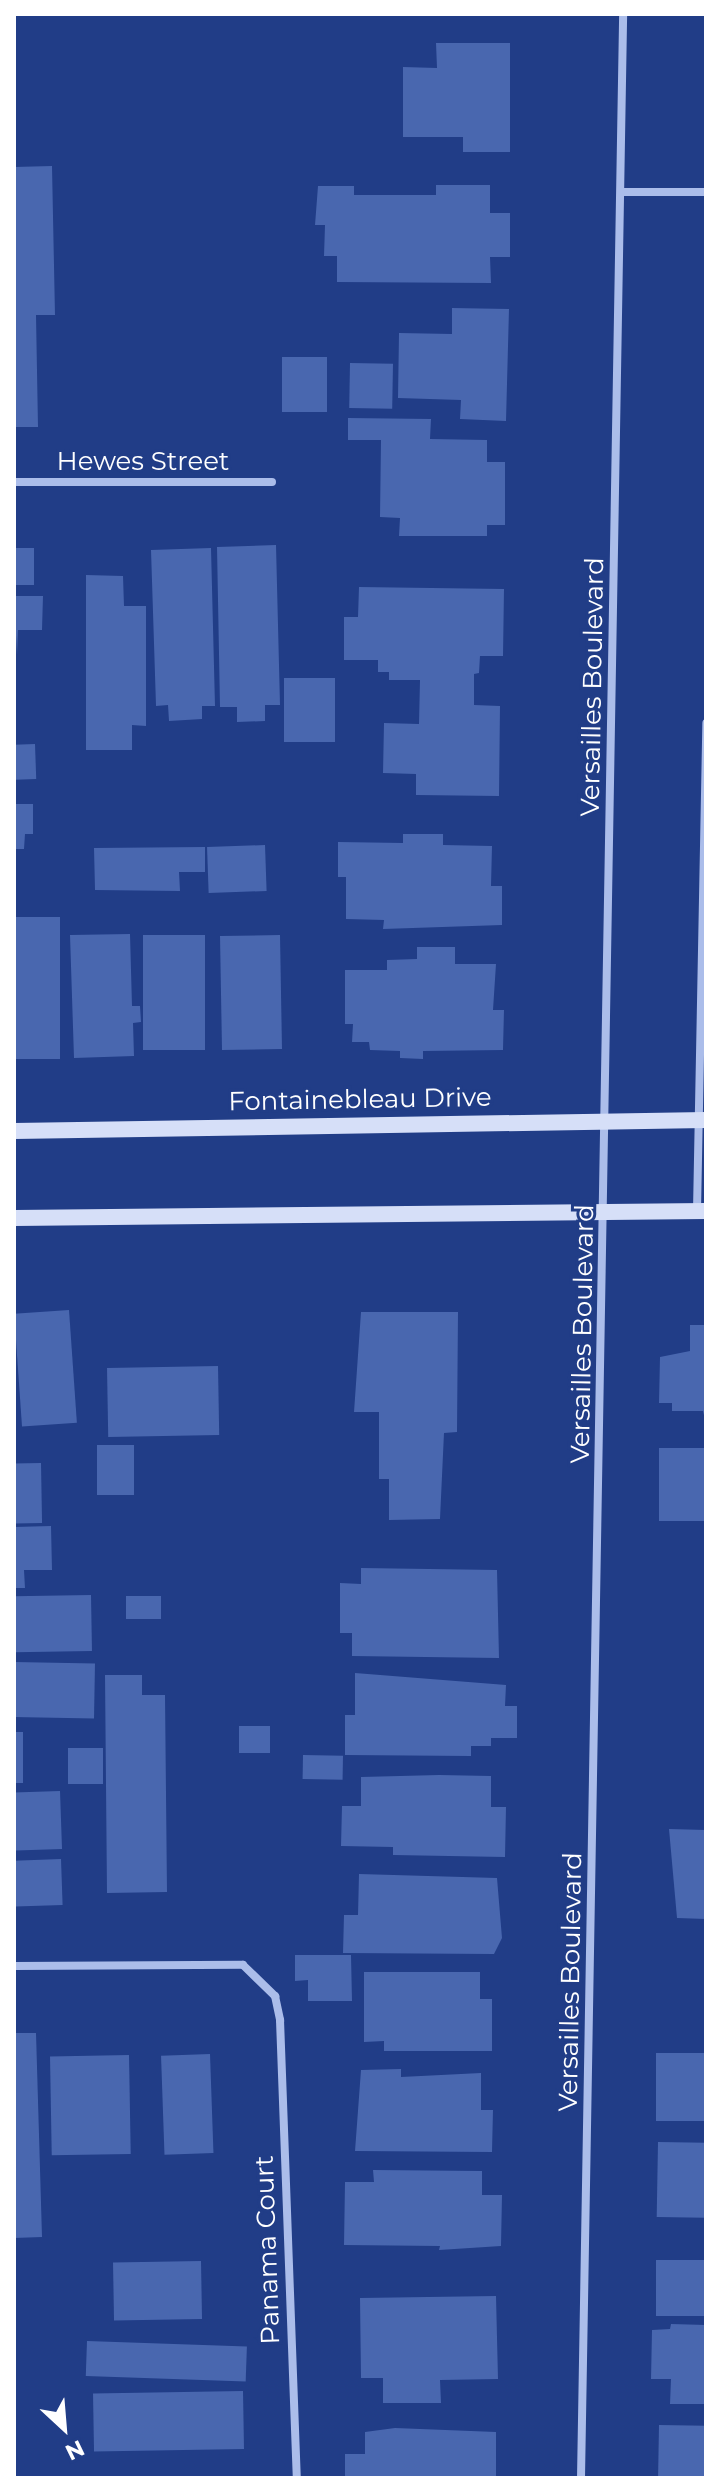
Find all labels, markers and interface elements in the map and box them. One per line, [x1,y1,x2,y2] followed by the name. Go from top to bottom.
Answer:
[57,446,229,478] street label: Hewes Street
[575,557,611,817] street label: Versailles Boulevard
[228,1082,492,1118] street label: Fontainebleau Drive
[565,1204,601,1464] street label: Versailles Boulevard
[553,1852,589,2112] street label: Versailles Boulevard
[249,2155,287,2345] street label: Panama Court
[24,2388,104,2468] north arrow
[61,2434,89,2466] text: N

